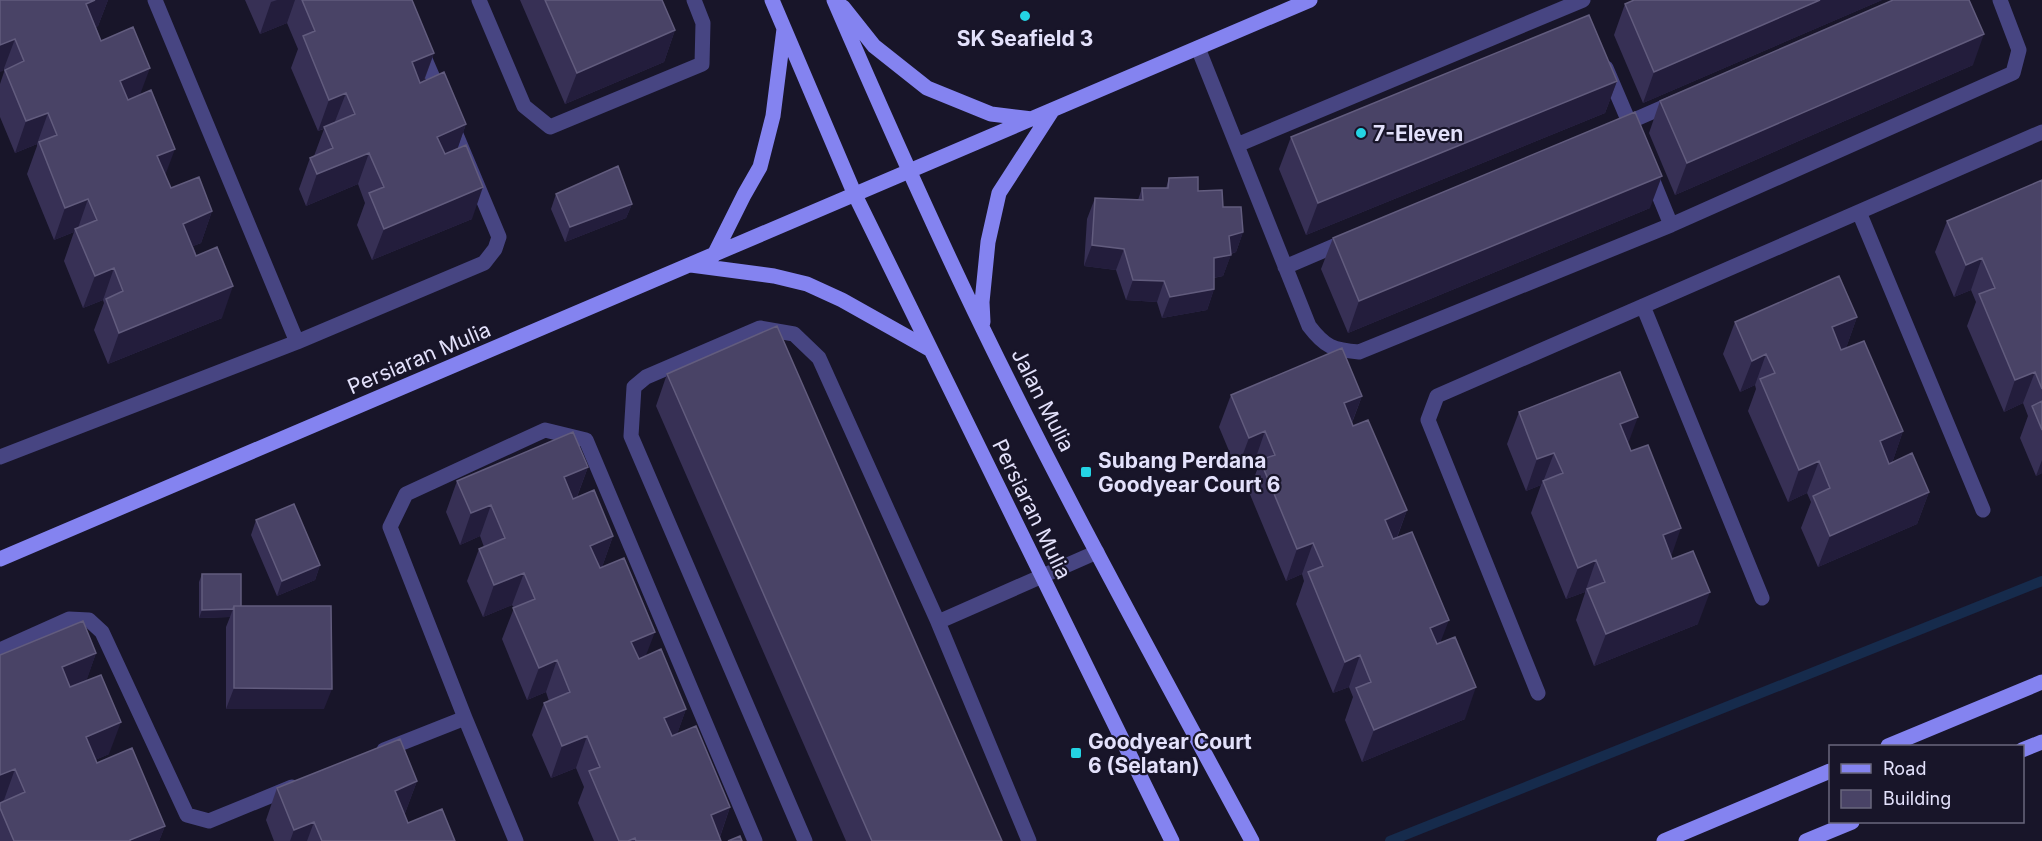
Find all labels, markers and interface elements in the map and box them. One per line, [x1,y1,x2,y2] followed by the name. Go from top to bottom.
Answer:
[1018,9,1032,23] marker: SK Seafield 3
[957,26,1093,51] place label: SK Seafield 3
[1373,121,1463,146] place label: 7-Eleven
[1354,126,1368,140] marker: 7-Eleven
[344,317,494,399] street label: Persiaran Mulia
[1006,344,1080,456] street label: Jalan Mulia
[987,435,1077,583] street label: Persiaran Mulia
[1098,448,1280,497] place label: Subang Perdana Goodyear Court 6
[1079,465,1093,479] marker: Subang Perdana Goodyear Court 6
[1088,729,1252,778] place label: Goodyear Court 6 (Selatan)
[1829,745,2024,823] legend
[1069,746,1083,760] marker: Goodyear Court 6 (Selatan)
[1883,758,1926,779] text: Road
[1883,788,1951,809] text: Building

